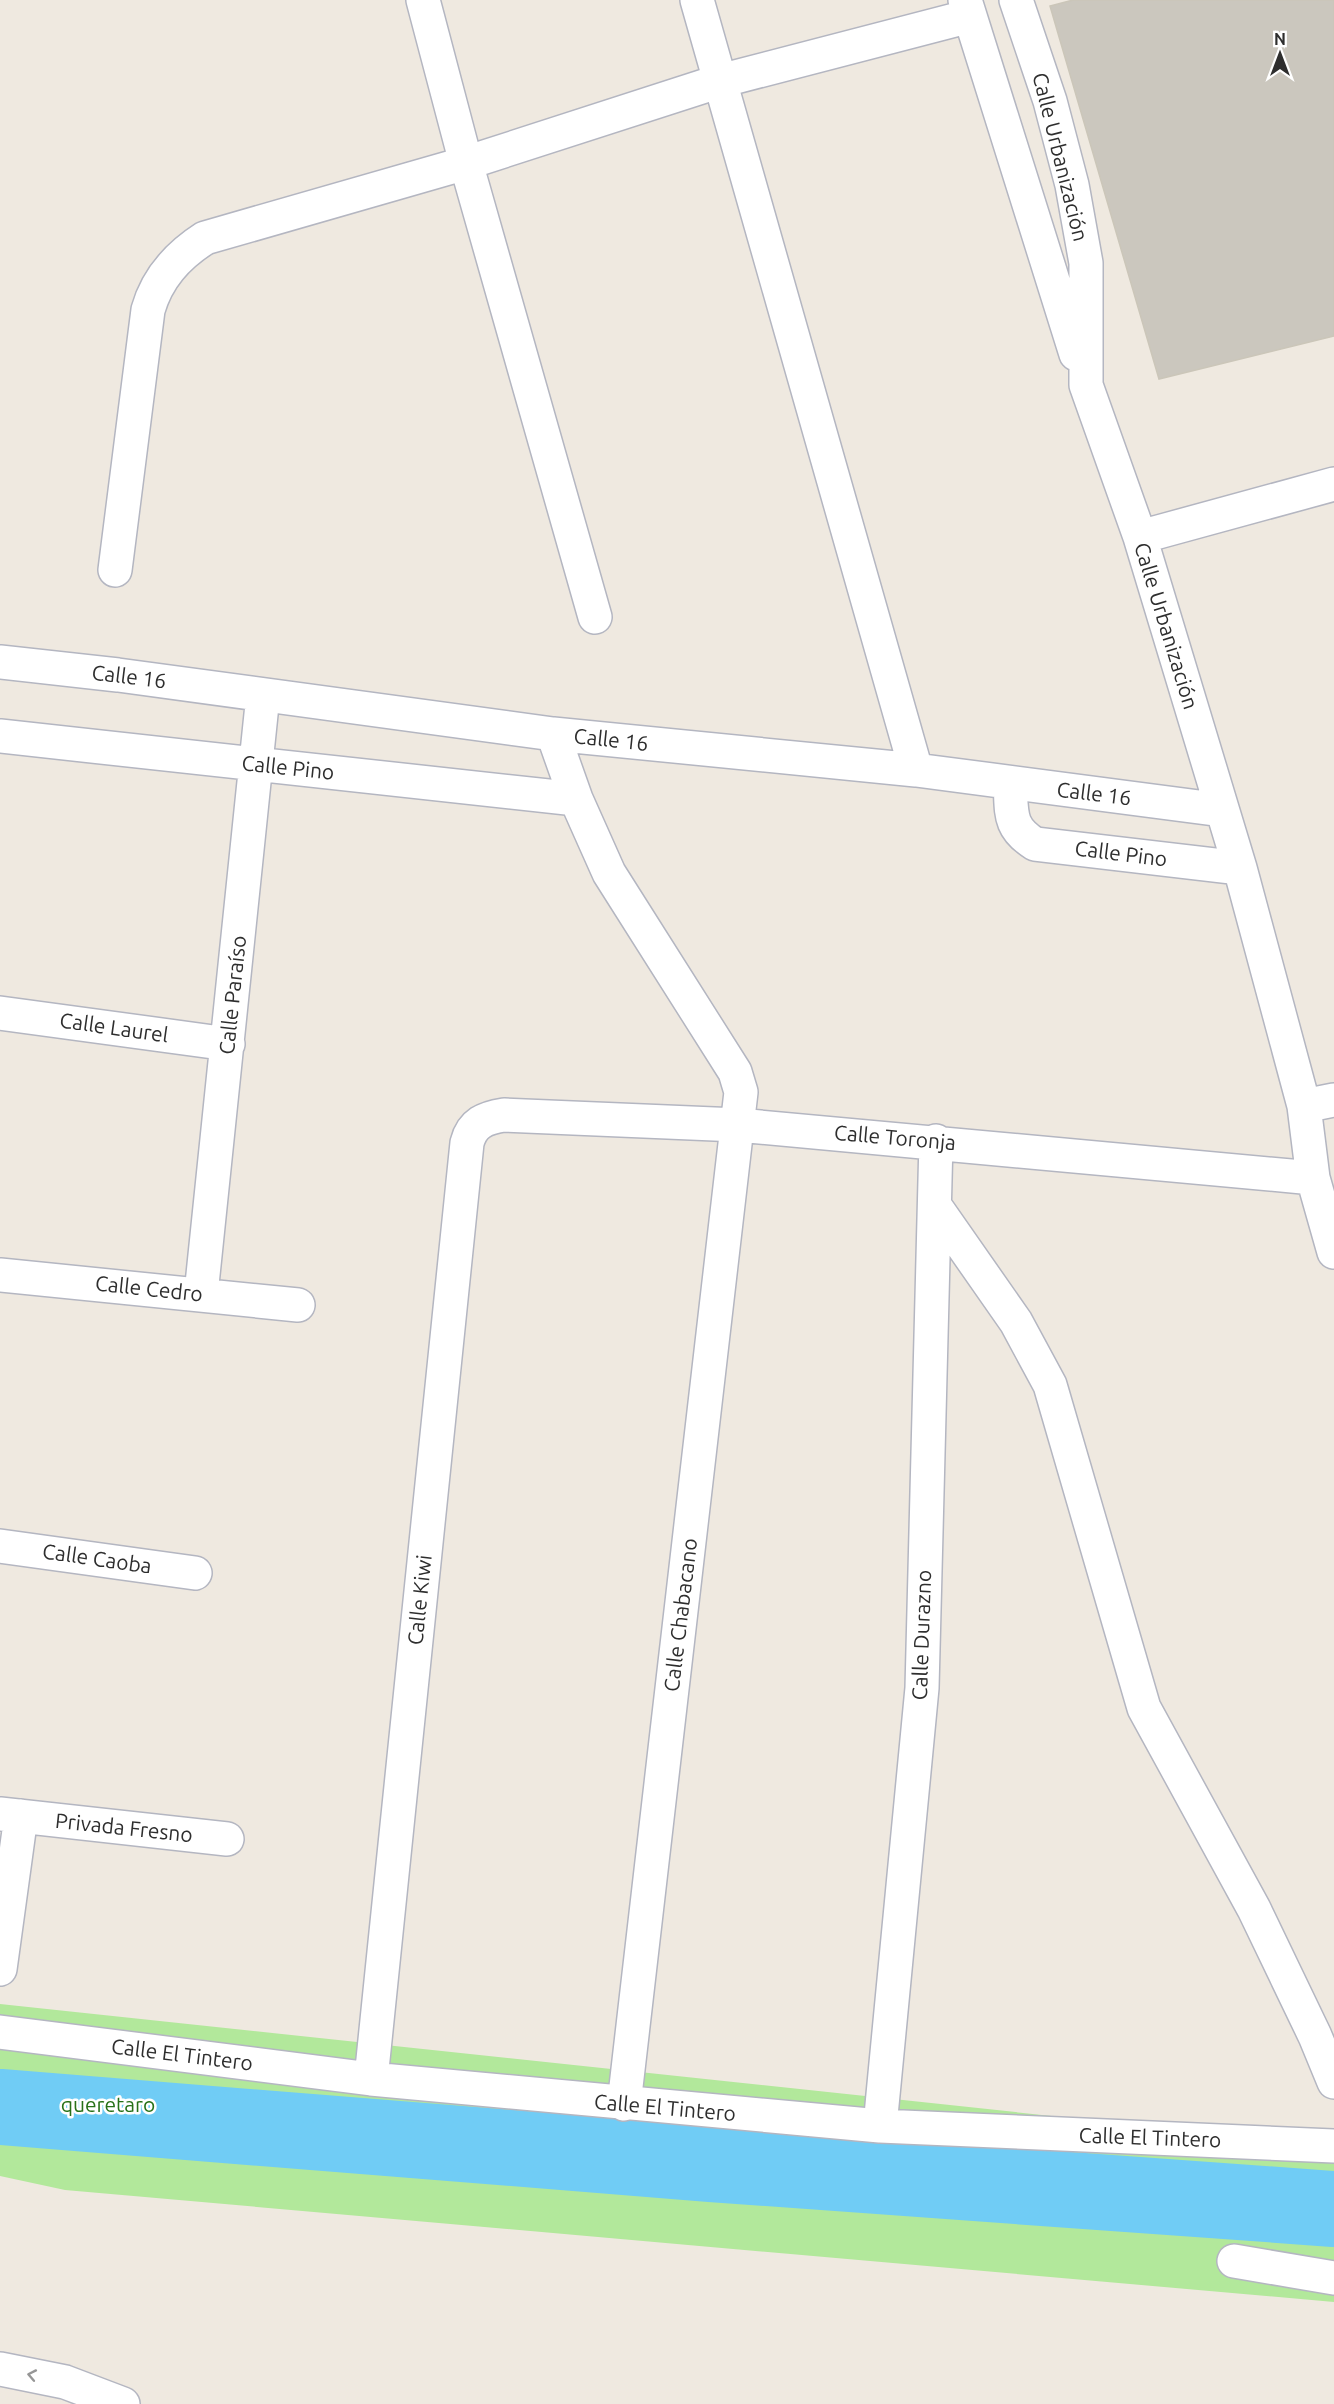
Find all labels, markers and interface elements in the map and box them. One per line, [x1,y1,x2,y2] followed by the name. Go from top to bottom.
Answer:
[1250,24,1310,84] north arrow
[1274,30,1286,48] text: N
[1028,70,1094,244] street label: Calle Urbanización
[1130,539,1204,712] street label: Calle Urbanización
[91,660,168,692] street label: Calle 16
[573,723,650,755] street label: Calle 16
[241,750,336,784] street label: Calle Pino
[1056,777,1133,809] street label: Calle 16
[1073,835,1169,871] street label: Calle Pino
[214,934,250,1056] street label: Calle Paraíso
[58,1007,170,1047] street label: Calle Laurel
[833,1120,957,1154] street label: Calle Toronja
[94,1270,204,1306] street label: Calle Cedro
[659,1537,701,1693] street label: Calle Chabacano
[41,1538,153,1578] street label: Calle Caoba
[402,1553,436,1646] street label: Calle Kiwi
[907,1569,935,1701] street label: Calle Durazno
[54,1808,194,1846] street label: Privada Fresno
[110,2033,254,2075] street label: Calle El Tintero
[593,2089,737,2125] street label: Calle El Tintero
[61,2092,155,2116] park label: queretaro
[1078,2123,1222,2151] street label: Calle El Tintero
[28,2369,38,2382] one-way arrow

